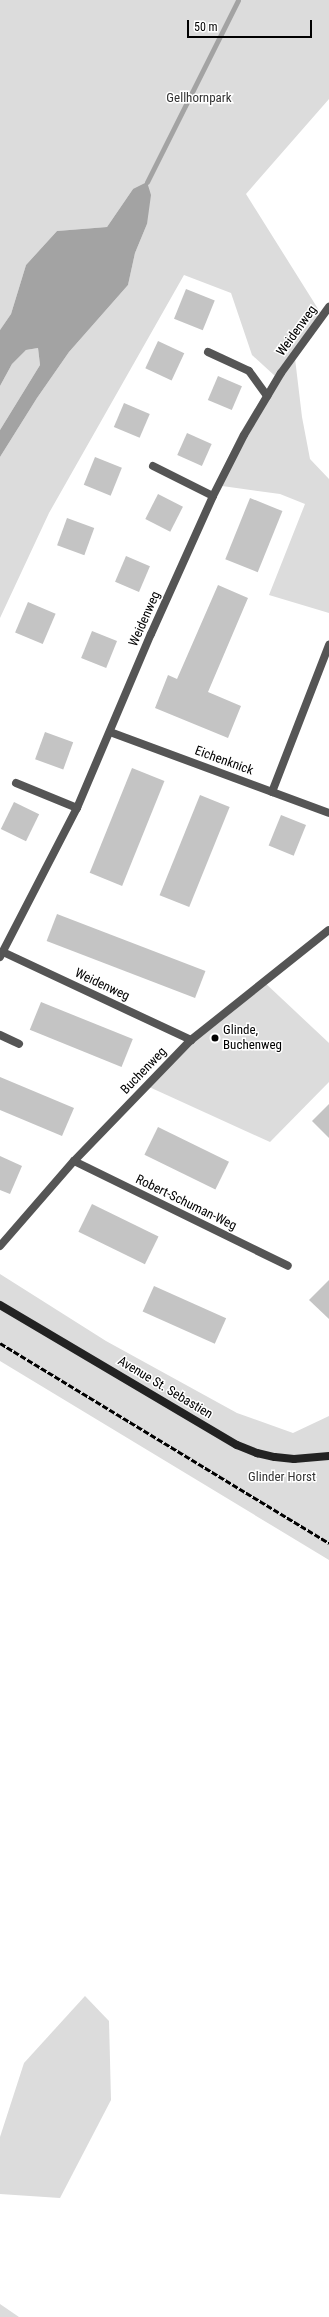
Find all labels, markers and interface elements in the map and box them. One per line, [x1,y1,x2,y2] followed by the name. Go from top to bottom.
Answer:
[189,12,314,38] scale bar
[194,20,218,34] text: 50 m
[166,90,232,106] park label: Gellhornpark
[273,303,321,359] street label: Weidenweg
[126,589,164,649] street label: Weidenweg
[193,743,255,779] street label: Eichenknick
[72,966,132,1004] street label: Weidenweg
[223,1023,282,1054] place label: Glinde, Buchenweg
[210,1033,220,1043] marker: Glinde, Buchenweg
[118,1044,170,1098] street label: Buchenweg
[133,1172,239,1234] street label: Robert-Schuman-Weg
[115,1353,215,1423] street label: Avenue St. Sebastien
[248,1469,316,1485] park label: Glinder Horst

